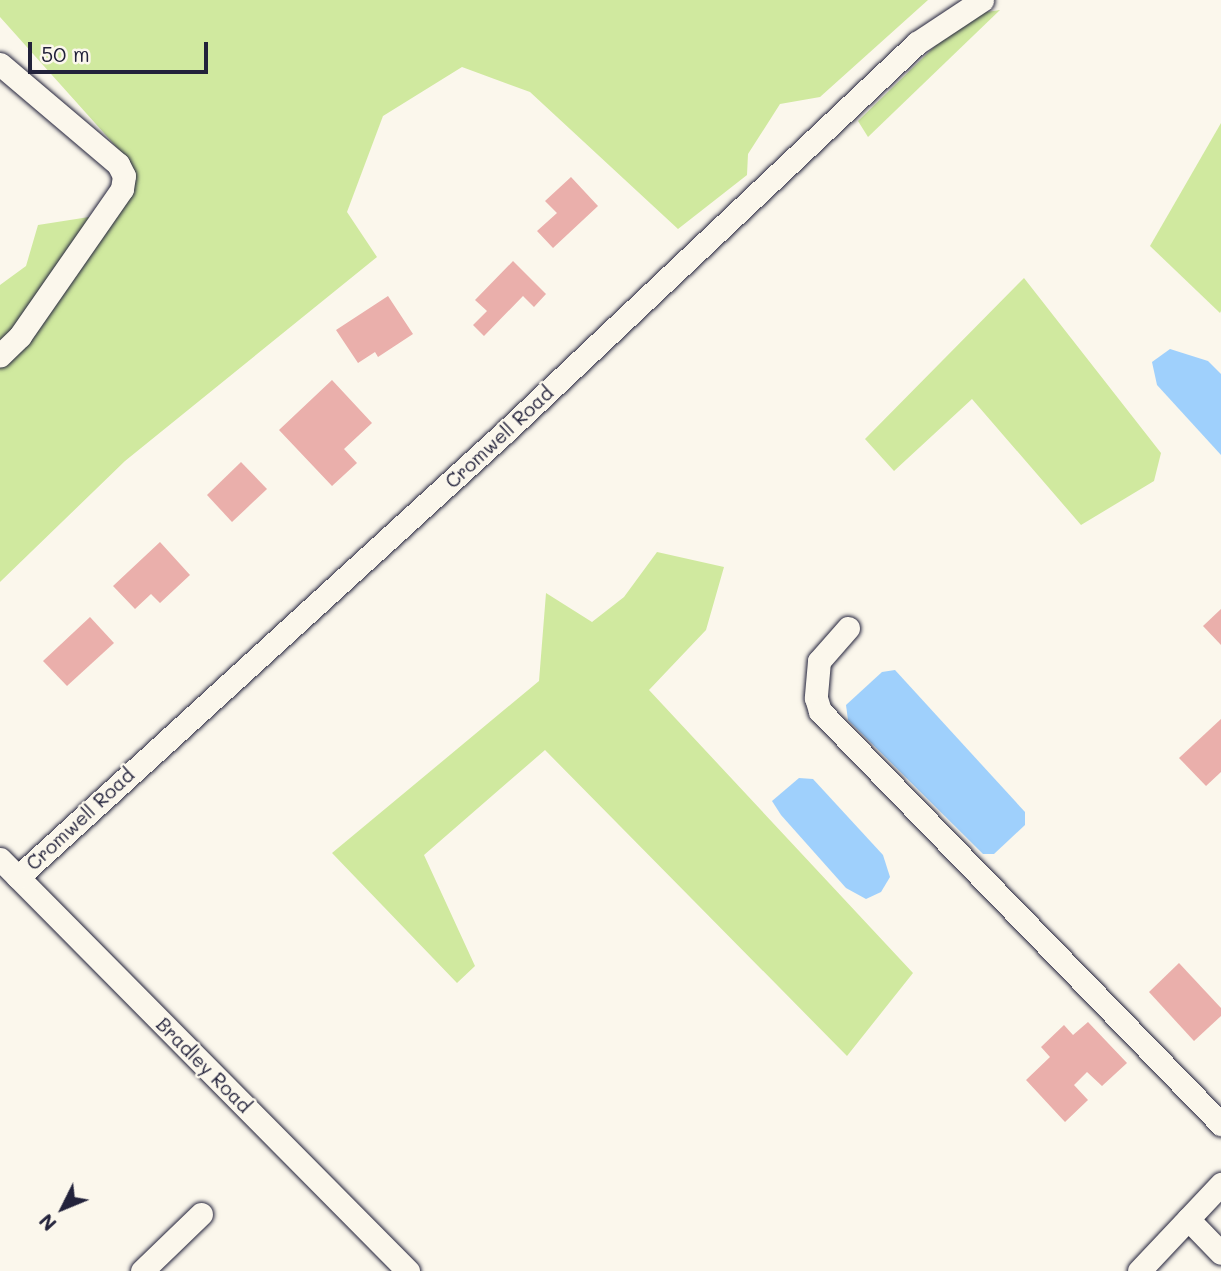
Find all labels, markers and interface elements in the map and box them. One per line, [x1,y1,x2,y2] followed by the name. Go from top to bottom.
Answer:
[32,28,212,72] scale bar
[41,40,90,67] text: 50 m
[440,381,558,493] street label: Cromwell Road
[21,763,139,875] street label: Cromwell Road
[152,1013,256,1117] street label: Bradley Road
[28,1173,98,1243] north arrow
[33,1209,61,1236] text: N

